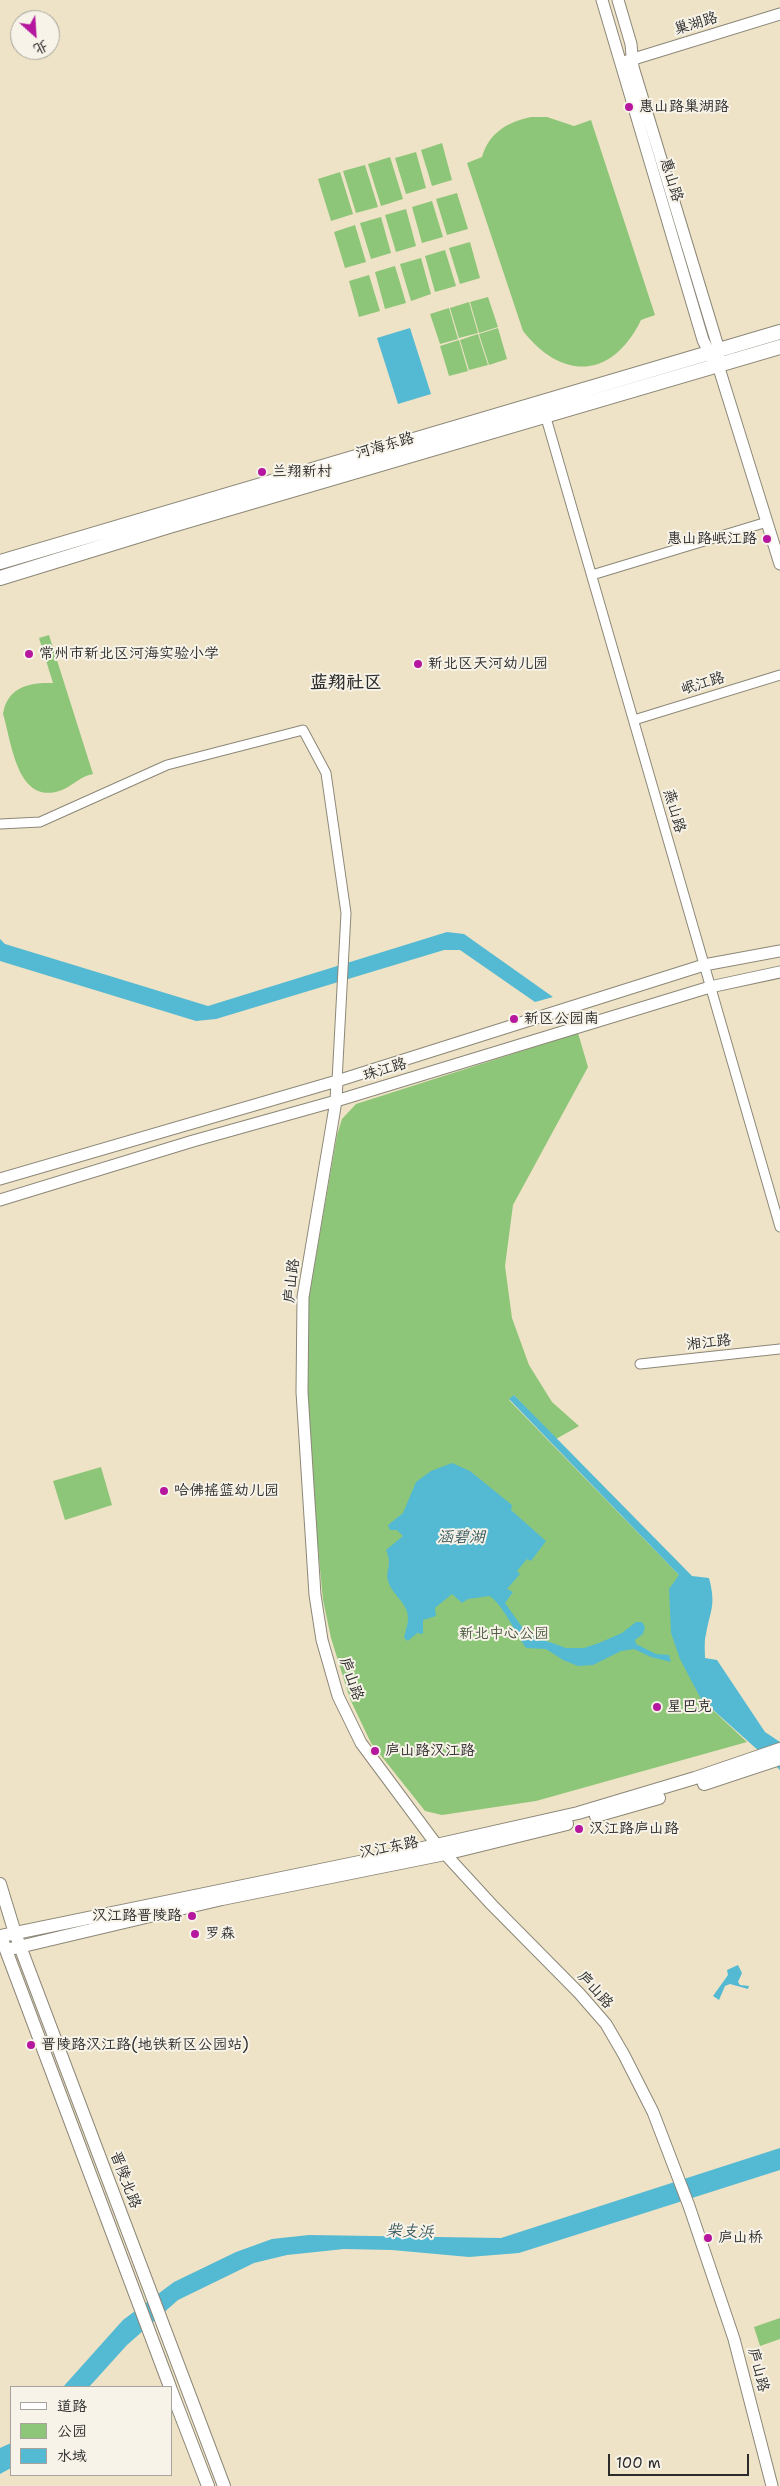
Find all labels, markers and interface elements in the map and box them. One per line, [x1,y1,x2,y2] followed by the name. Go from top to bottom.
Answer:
[672,9,720,39] street label: 巢湖路
[10,10,60,60] north arrow
[31,36,51,59] text: 北
[639,98,729,116] place label: 惠山路巢湖路
[623,101,635,113] marker: 惠山路巢湖路
[656,156,686,204] street label: 惠山路
[354,429,416,463] street label: 河海东路
[272,463,332,481] place label: 兰翔新村
[256,466,268,478] marker: 兰翔新村
[667,530,757,548] place label: 惠山路岷江路
[761,533,773,545] marker: 惠山路岷江路
[39,645,219,663] place label: 常州市新北区河海实验小学
[23,648,35,660] marker: 常州市新北区河海实验小学
[428,655,548,673] place label: 新北区天河幼儿园
[412,658,424,670] marker: 新北区天河幼儿园
[679,669,727,699] street label: 岷江路
[310,672,382,694] district label: 蓝翔社区
[659,787,689,835] street label: 燕山路
[524,1010,599,1028] place label: 新区公园南
[508,1013,520,1025] marker: 新区公园南
[361,1055,409,1085] street label: 珠江路
[280,1258,304,1304] street label: 庐山路
[686,1332,732,1354] street label: 湘江路
[174,1482,279,1500] place label: 哈佛摇篮幼儿园
[158,1485,170,1497] marker: 哈佛摇篮幼儿园
[437,1528,485,1548] water label: 涵碧湖
[459,1625,549,1643] park label: 新北中心公园
[335,1655,367,1703] street label: 庐山路
[667,1698,712,1716] place label: 星巴克
[651,1701,663,1713] marker: 星巴克
[385,1742,475,1760] place label: 庐山路汉江路
[369,1745,381,1757] marker: 庐山路汉江路
[589,1820,679,1838] place label: 汉江路庐山路
[573,1823,585,1835] marker: 汉江路庐山路
[358,1833,420,1863] street label: 汉江东路
[92,1907,182,1925] place label: 汉江路晋陵路
[186,1910,198,1922] marker: 汉江路晋陵路
[205,1925,235,1943] place label: 罗森
[189,1928,201,1940] marker: 罗森
[573,1967,617,2013] street label: 庐山路
[41,2036,249,2054] place label: 晋陵路汉江路(地铁新区公园站)
[25,2039,37,2051] marker: 晋陵路汉江路(地铁新区公园站)
[106,2149,144,2211] street label: 晋陵北路
[386,2222,434,2242] water label: 柴支浜
[718,2229,763,2247] place label: 庐山桥
[702,2232,714,2244] marker: 庐山桥
[744,2346,772,2394] street label: 庐山路
[10,2386,172,2476] legend
[57,2396,87,2416] text: 道路
[57,2421,87,2441] text: 公园
[610,2444,751,2476] scale bar
[57,2446,87,2466] text: 水域
[616,2453,661,2473] text: 100 m

